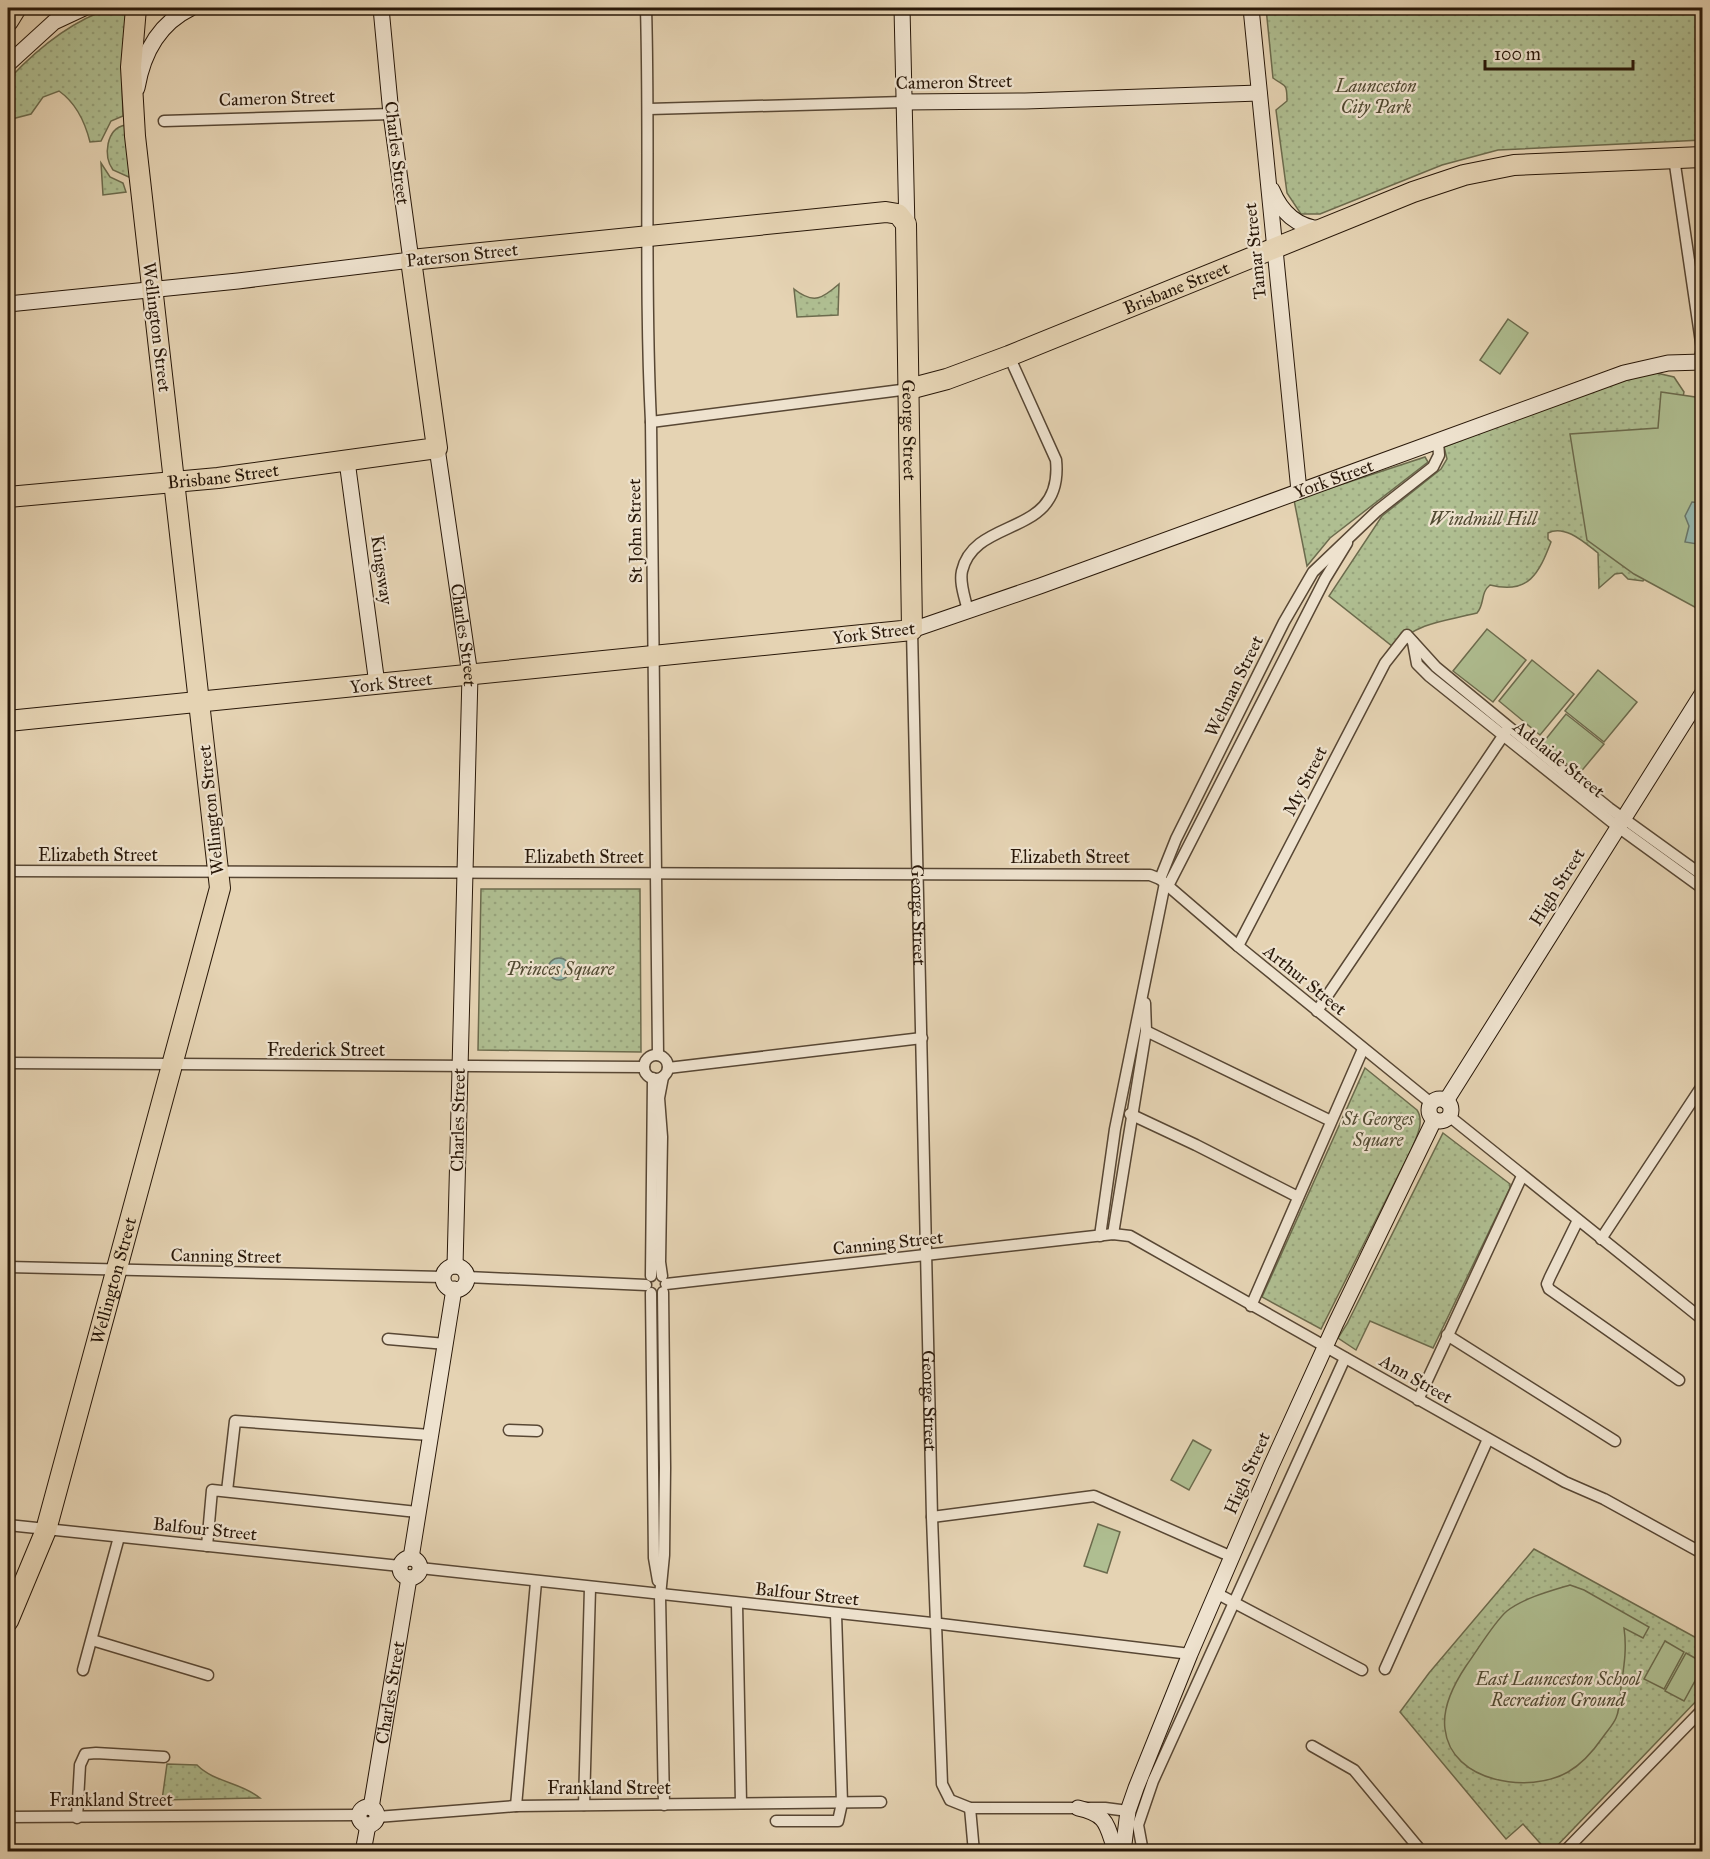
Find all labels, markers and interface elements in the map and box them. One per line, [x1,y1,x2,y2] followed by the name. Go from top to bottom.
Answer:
[1485,33,1634,71] scale bar
[1494,43,1541,65] text: 100 m
[895,70,1013,94] street label: Cameron Street
[1335,75,1417,118] park label: Launceston City Park
[218,85,336,111] street label: Cameron Street
[380,100,414,207] street label: Charles Street
[1239,201,1271,300] street label: Tamar Street
[405,238,520,272] street label: Paterson Street
[1120,257,1233,319] street label: Brisbane Street
[137,261,176,394] street label: Wellington Street
[897,379,921,481] street label: George Street
[1291,454,1377,503] street label: York Street
[166,459,281,494] street label: Brisbane Street
[623,478,648,584] street label: St John Street
[1429,508,1539,530] park label: Windmill Hill
[365,534,398,607] street label: Kingsway
[446,582,481,688] street label: Charles Street
[832,617,917,649] street label: York Street
[1200,631,1268,740] street label: Welman Street
[349,668,434,698] street label: York Street
[1508,715,1610,803] street label: Adelaide Street
[1278,742,1332,819] street label: My Street
[193,743,230,876] street label: Wellington Street
[38,844,159,866] street label: Elizabeth Street
[1524,844,1591,930] street label: High Street
[524,846,645,868] street label: Elizabeth Street
[1010,846,1131,868] street label: Elizabeth Street
[906,864,931,966] street label: George Street
[1258,939,1351,1020] street label: Arthur Street
[506,958,616,980] park label: Princes Square
[267,1039,386,1061] street label: Frederick Street
[446,1067,470,1172] street label: Charles Street
[1341,1108,1415,1151] park label: St Georges Square
[86,1214,141,1347] street label: Wellington Street
[832,1226,945,1261] street label: Canning Street
[170,1244,282,1269] street label: Canning Street
[1375,1349,1457,1409] street label: Ann Street
[917,1350,942,1452] street label: George Street
[1219,1428,1276,1518] street label: High Street
[152,1513,259,1545] street label: Balfour Street
[754,1578,861,1610] street label: Balfour Street
[371,1639,410,1746] street label: Charles Street
[1475,1668,1643,1711] park label: East Launceston School Recreation Ground
[547,1777,671,1799] street label: Frankland Street
[49,1789,173,1811] street label: Frankland Street

